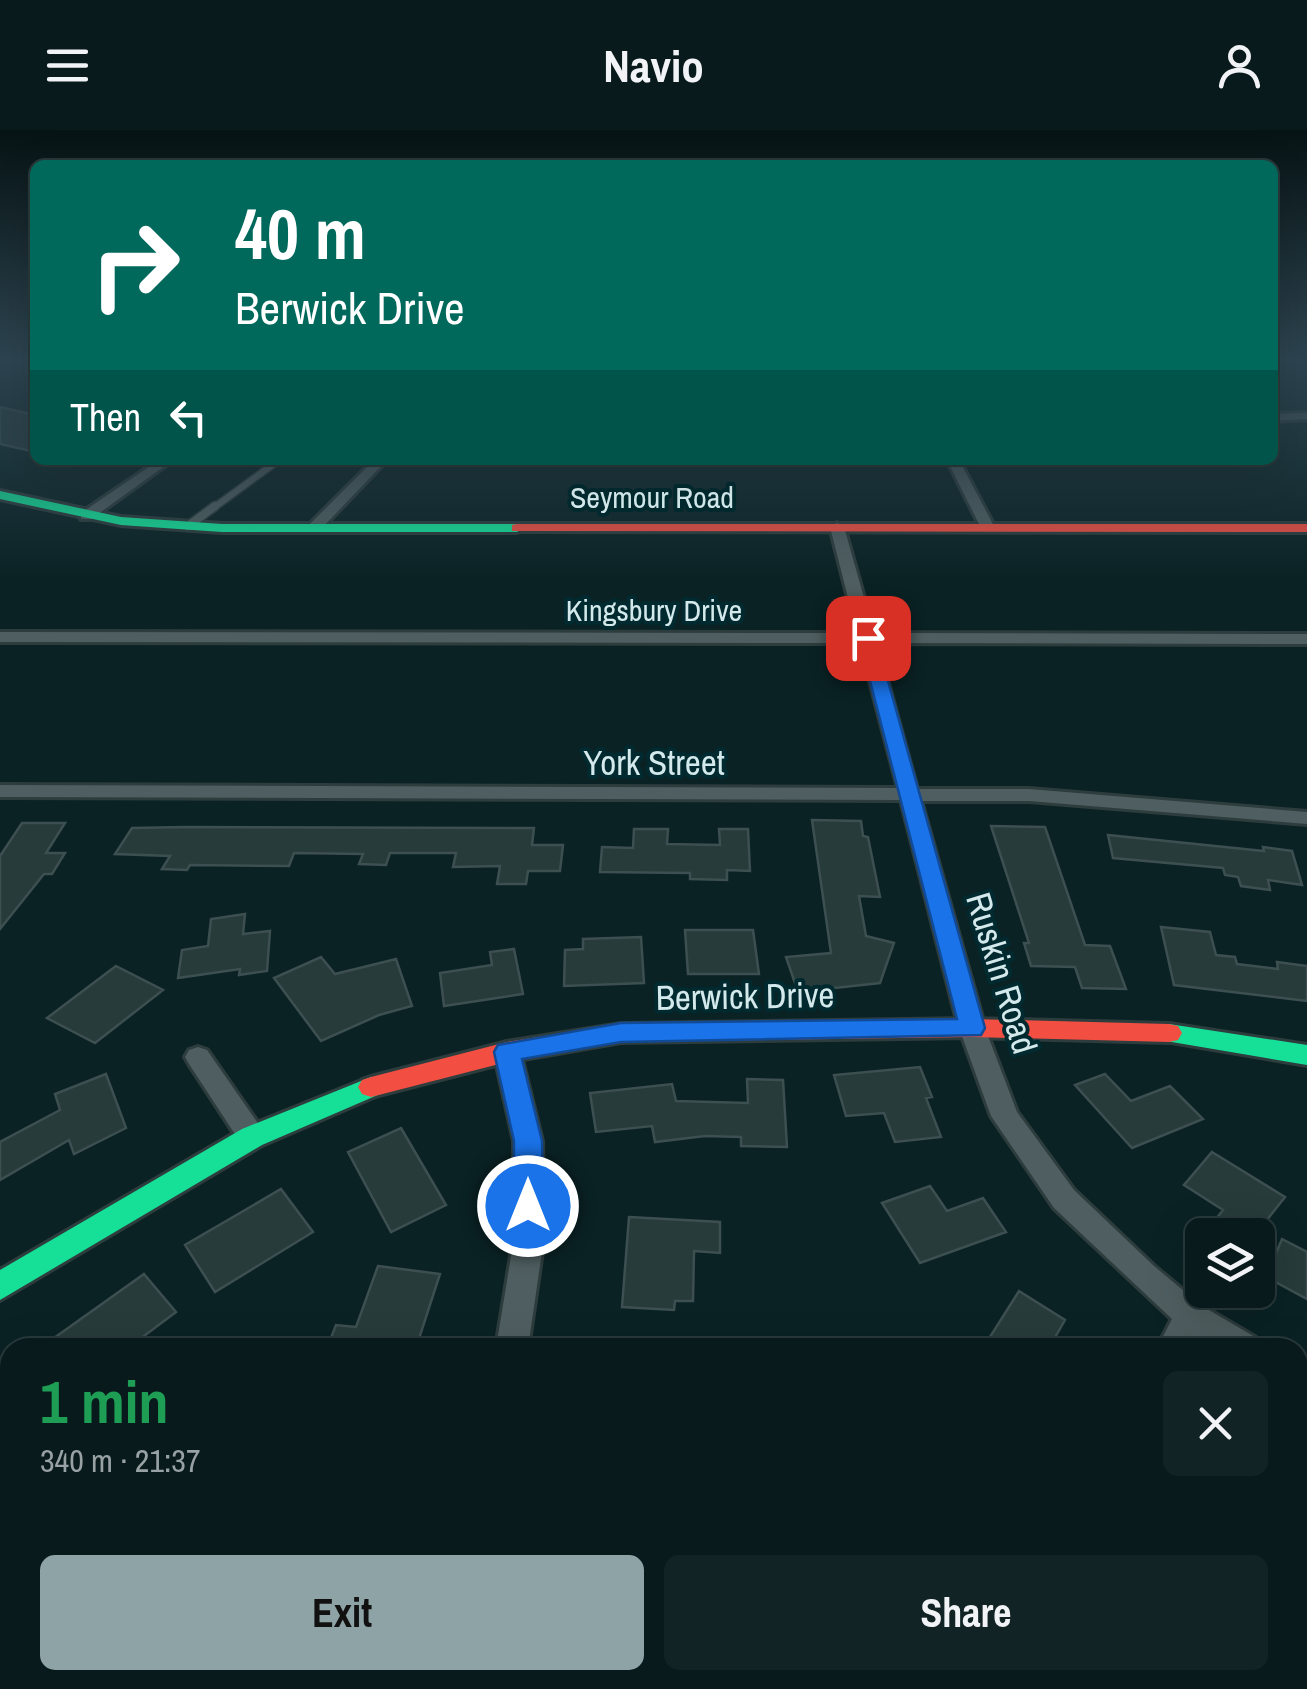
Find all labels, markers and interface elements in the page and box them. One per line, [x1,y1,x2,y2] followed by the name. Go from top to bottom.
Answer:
[603,35,704,96] text: Navio
[40,38,95,93] icon: menu
[1212,38,1267,93] icon: person
[235,187,366,281] text: 40 m
[70,200,200,330] icon: right
[235,277,465,338] text: Berwick Drive
[161,390,216,445] icon: left
[70,392,141,443] text: Then
[570,477,734,517] street label: Seymour Road
[566,590,742,630] street label: Kingsbury Drive
[826,596,911,681] pin
[841,611,896,666] icon: arrive
[583,739,725,786] street label: York Street
[955,887,1049,1059] street label: Ruskin Road
[655,971,835,1021] street label: Berwick Drive
[476,1154,580,1258] position arrow
[1185,1218,1275,1308] map controls
[1185,1218,1275,1308] button: layers
[40,1361,169,1442] text: 1 min
[1163,1371,1268,1476] button: close
[40,1439,200,1482] text: 340 m · 21:37
[40,1555,644,1670] button: Exit
[664,1555,1268,1670] button: Share

